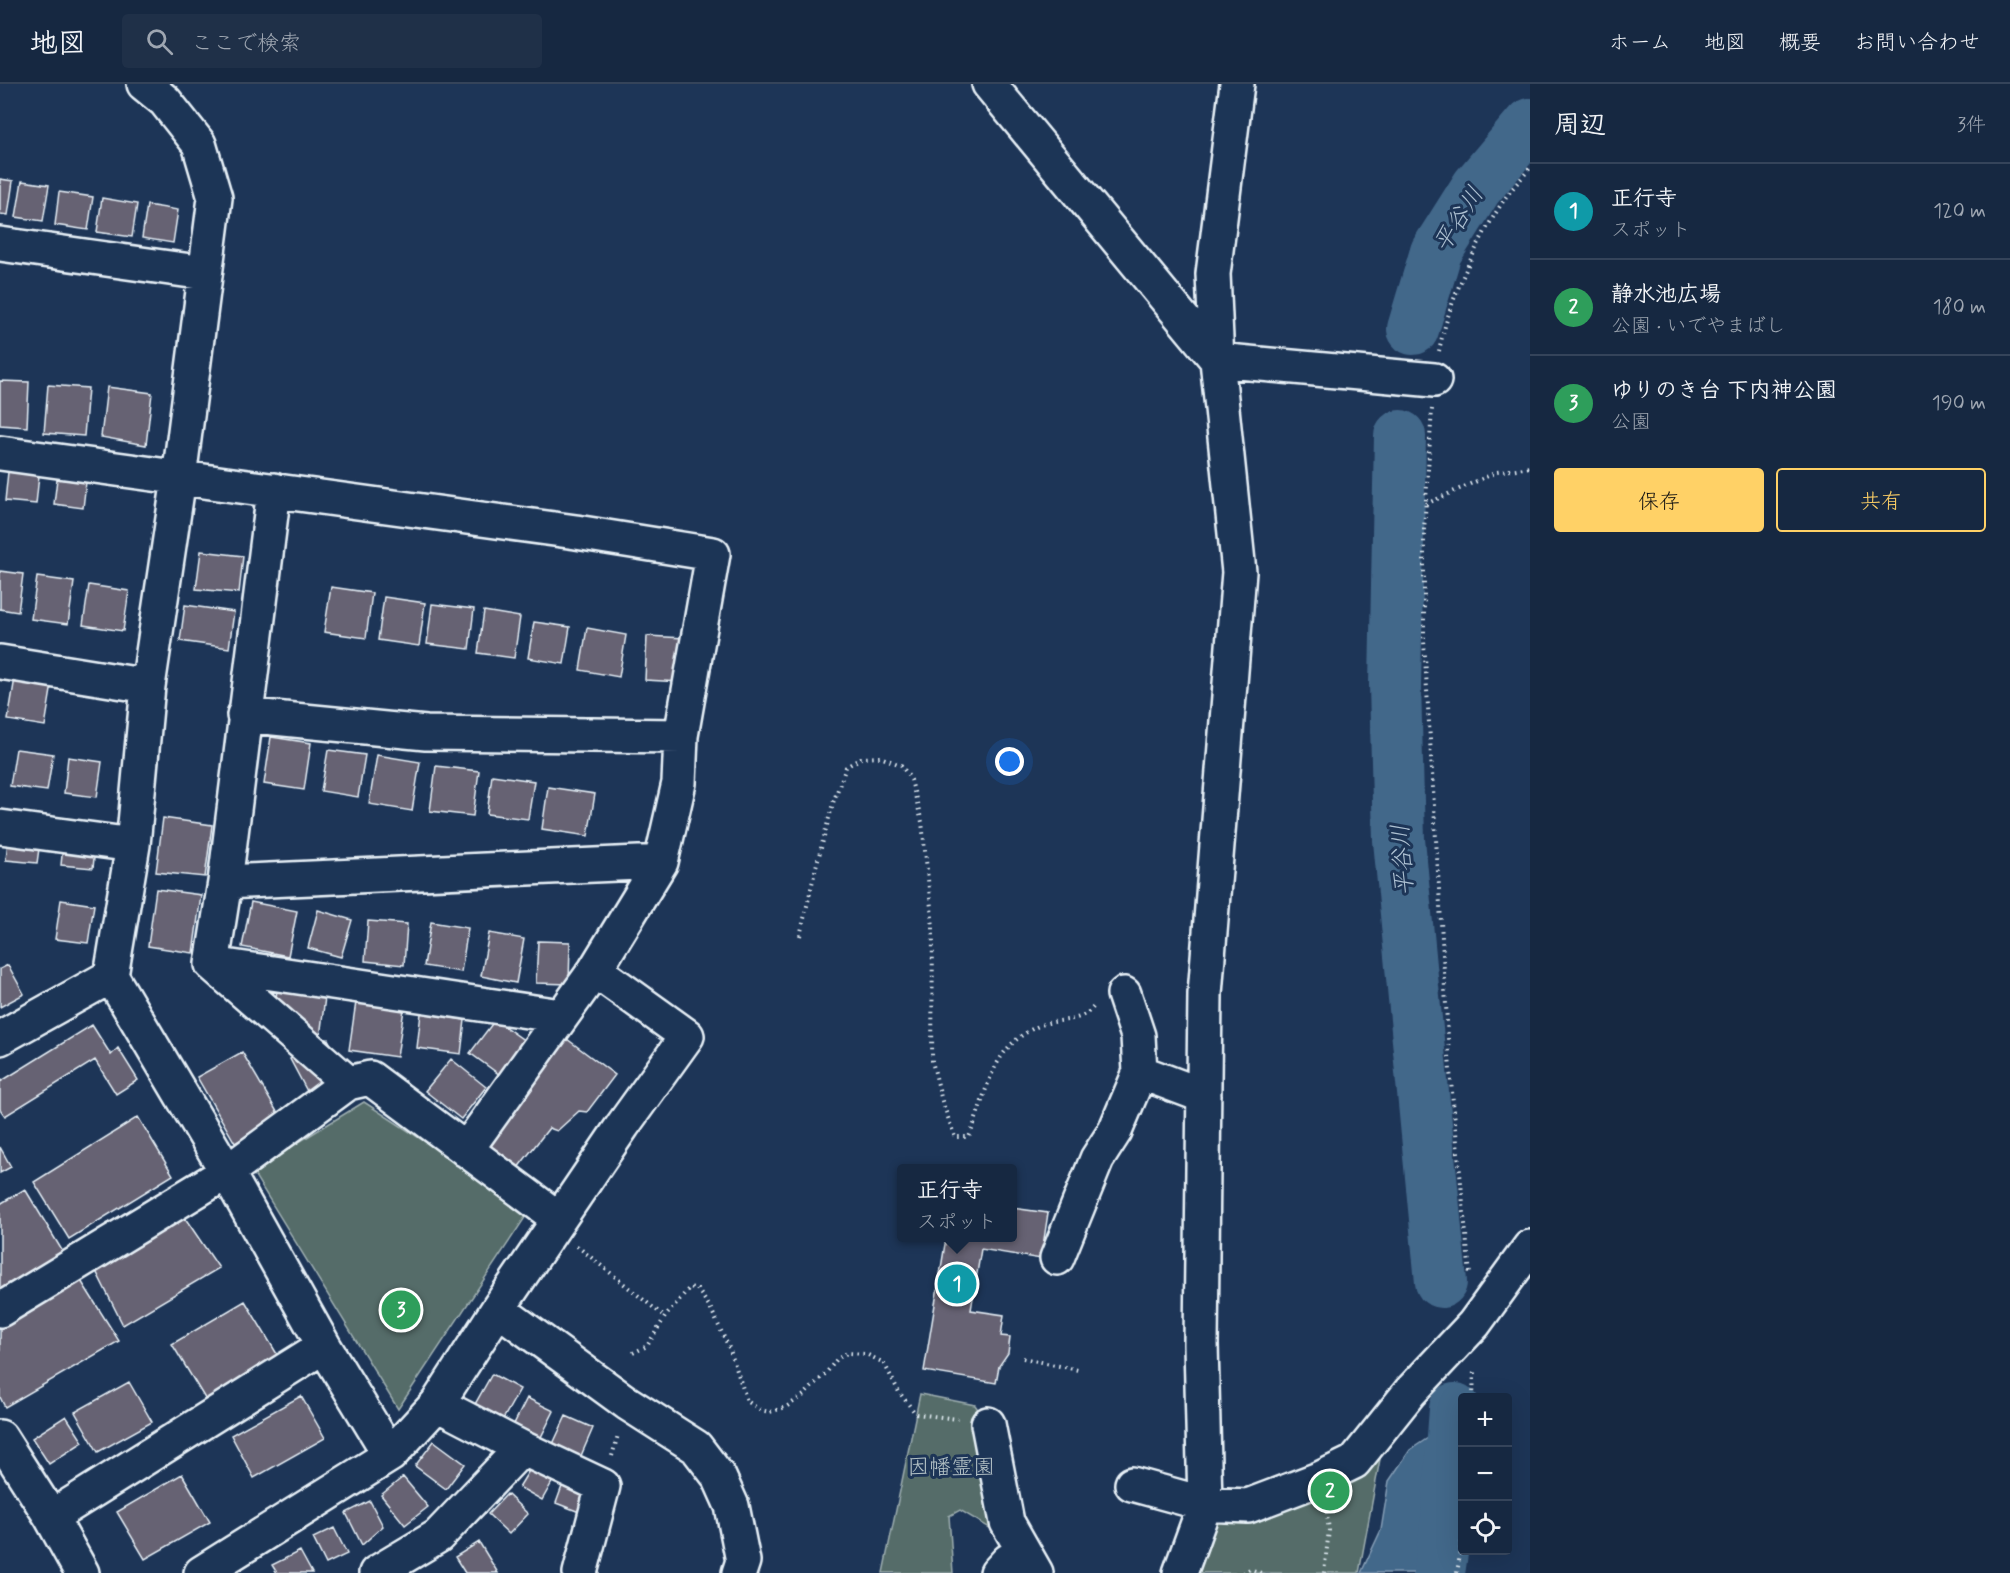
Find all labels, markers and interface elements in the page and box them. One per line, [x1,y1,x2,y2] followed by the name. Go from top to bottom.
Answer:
[122,14,542,68] search box
[143,25,176,58] icon: search
[30,26,86,63] text: 地図
[1609,29,1671,57] text: ホーム
[1704,29,1746,57] text: 地図
[1779,29,1821,57] text: 概要
[1854,29,1980,57] text: お問い合わせ
[191,30,301,58] text: ここで検索
[1554,109,1606,143] text: 周辺
[1957,112,1986,139] text: 3件
[1427,181,1491,259] water label: 平谷川
[1611,185,1677,213] text: 正行寺
[1569,198,1578,225] text: 1
[1933,198,1986,225] text: 120 m
[1611,217,1691,244] text: スポット
[1611,281,1721,309] text: 静水池広場
[1569,294,1578,321] text: 2
[1933,294,1986,321] text: 180 m
[1611,313,1786,340] text: 公園 · いでやまばし
[1611,377,1837,405] text: ゆりのき台 下内神公園
[1569,390,1578,417] text: 3
[1932,390,1986,417] text: 190 m
[1611,409,1651,436] text: 公園
[1554,468,1764,532] button: 保存
[1776,468,1986,532] button: 共有
[995,747,1024,776] your location
[1386,823,1421,897] water label: 平谷川
[897,1164,1017,1242] popup
[917,1177,983,1205] text: 正行寺
[917,1209,997,1236] text: スポット
[938,1262,976,1306] pin: 1
[382,1288,420,1332] pin: 3
[1458,1393,1512,1555] map controls
[1458,1393,1512,1447] button: +
[1458,1447,1512,1501] button: −
[907,1454,995,1482] park label: 因幡霊園
[1310,1468,1350,1514] pin: 2
[1458,1501,1512,1555] button: locate

